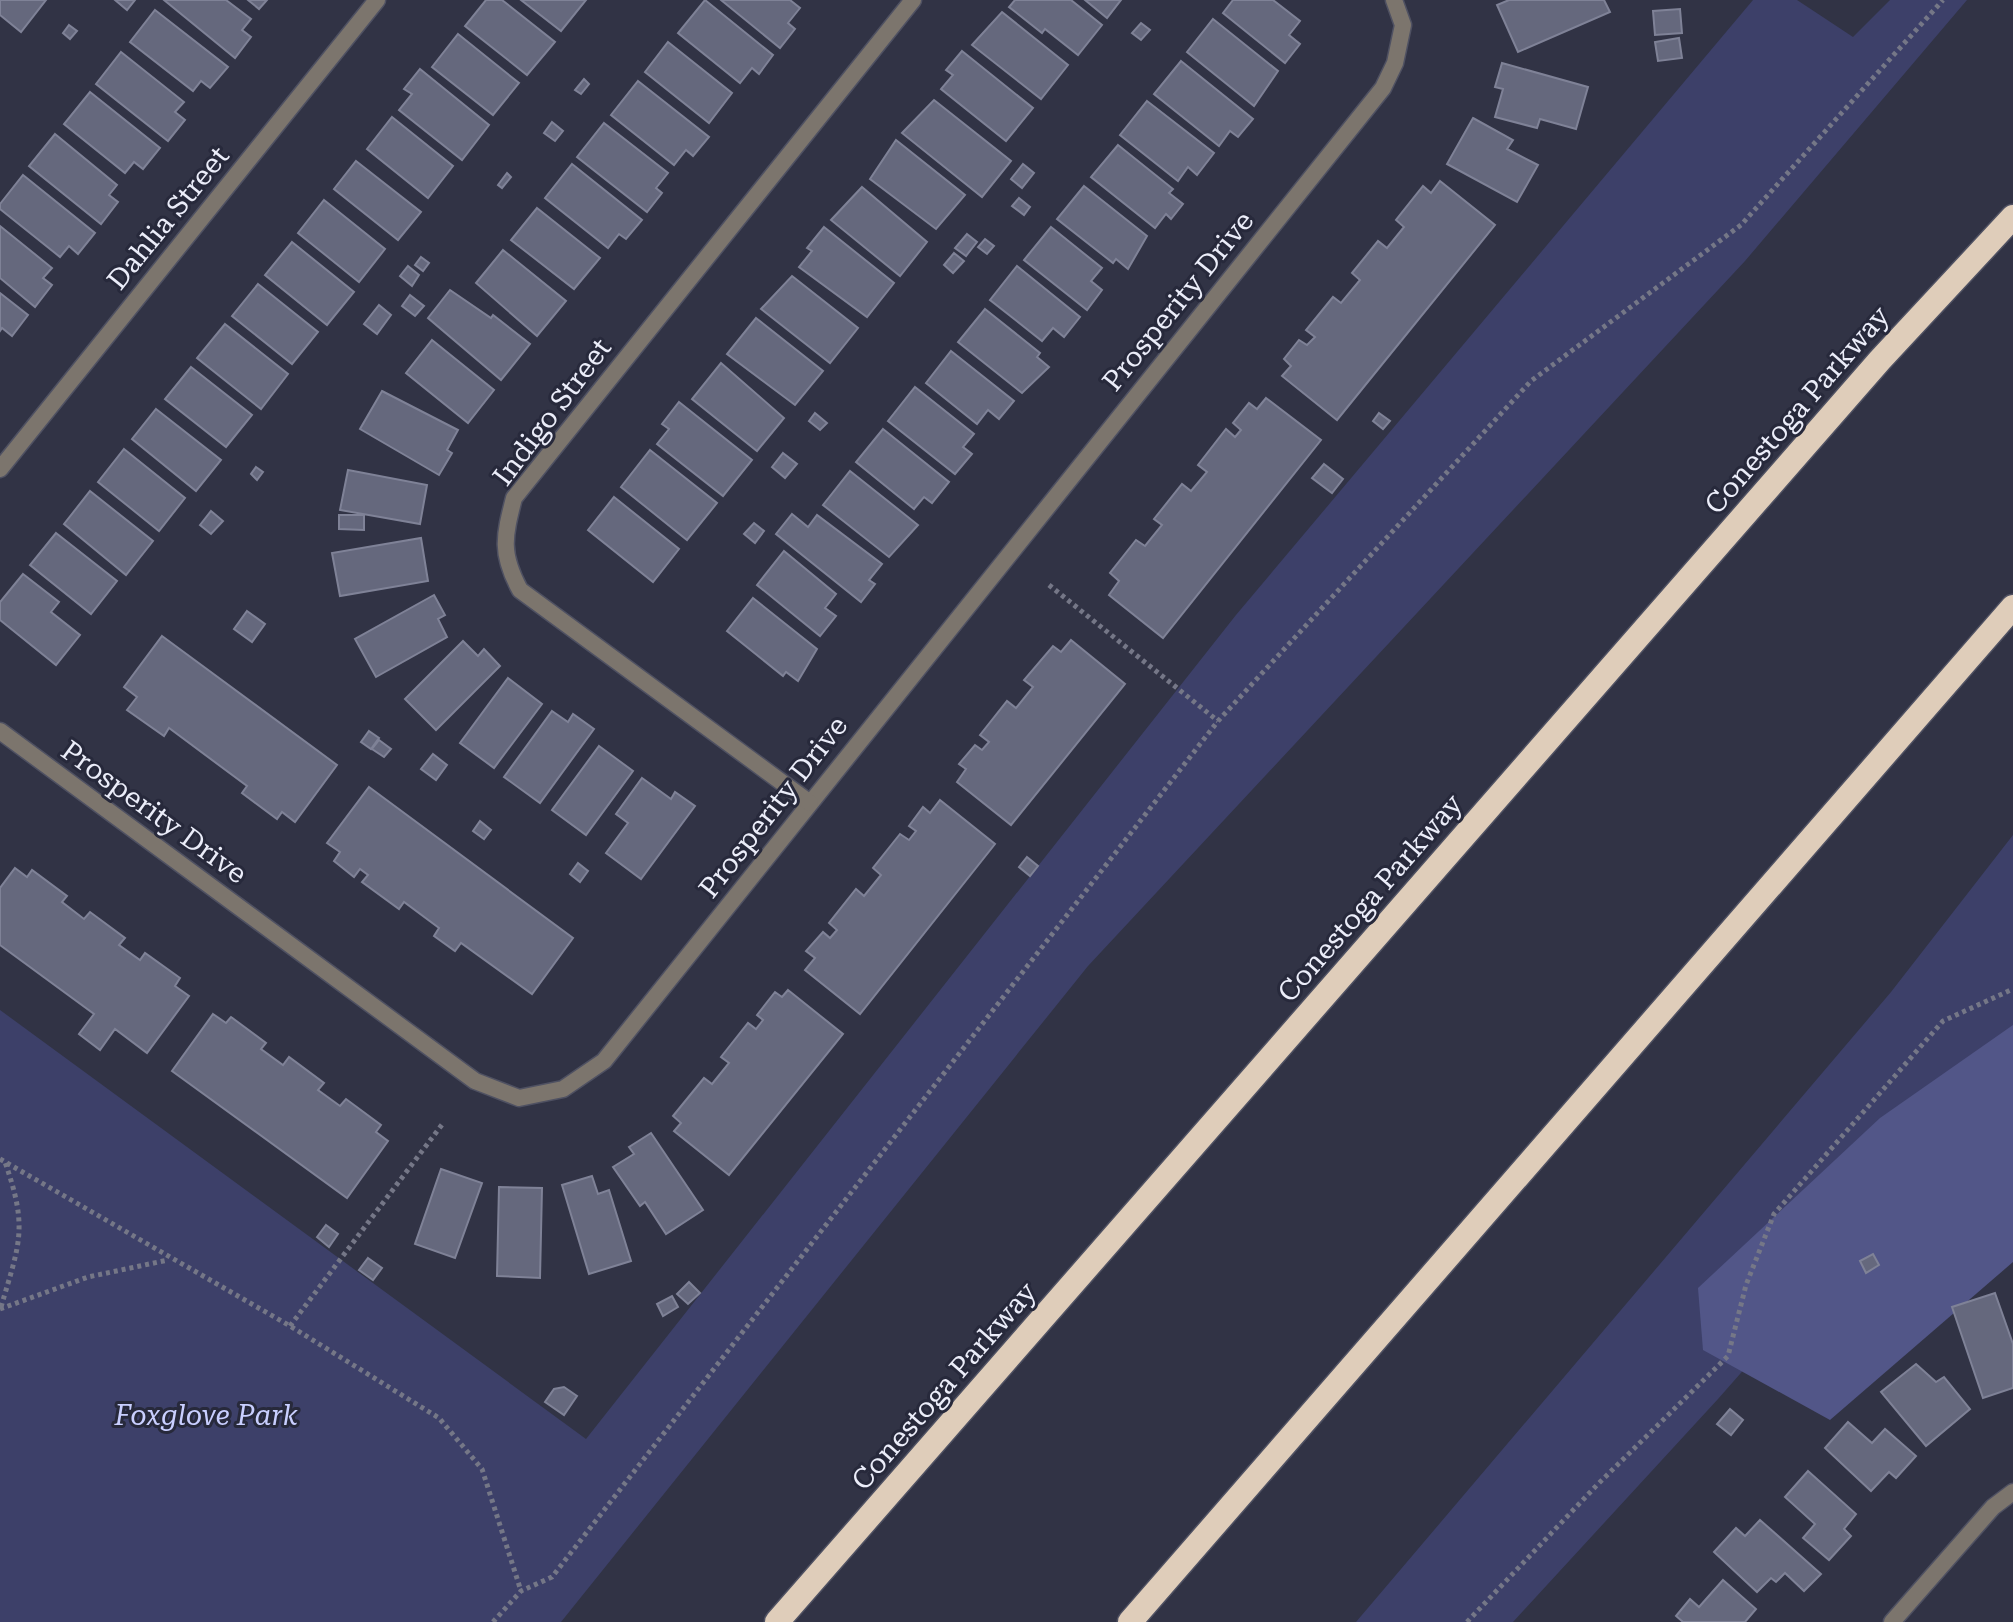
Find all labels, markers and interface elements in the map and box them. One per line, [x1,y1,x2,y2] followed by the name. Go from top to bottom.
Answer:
[100,140,236,296] street label: Dahlia Street
[1096,205,1260,397] street label: Prosperity Drive
[1698,299,1896,521] street label: Conestoga Parkway
[486,332,618,492] street label: Indigo Street
[692,710,854,904] street label: Prosperity Drive
[55,734,253,890] street label: Prosperity Drive
[1271,787,1469,1009] street label: Conestoga Parkway
[845,1275,1043,1497] street label: Conestoga Parkway
[113,1399,298,1432] park label: Foxglove Park

